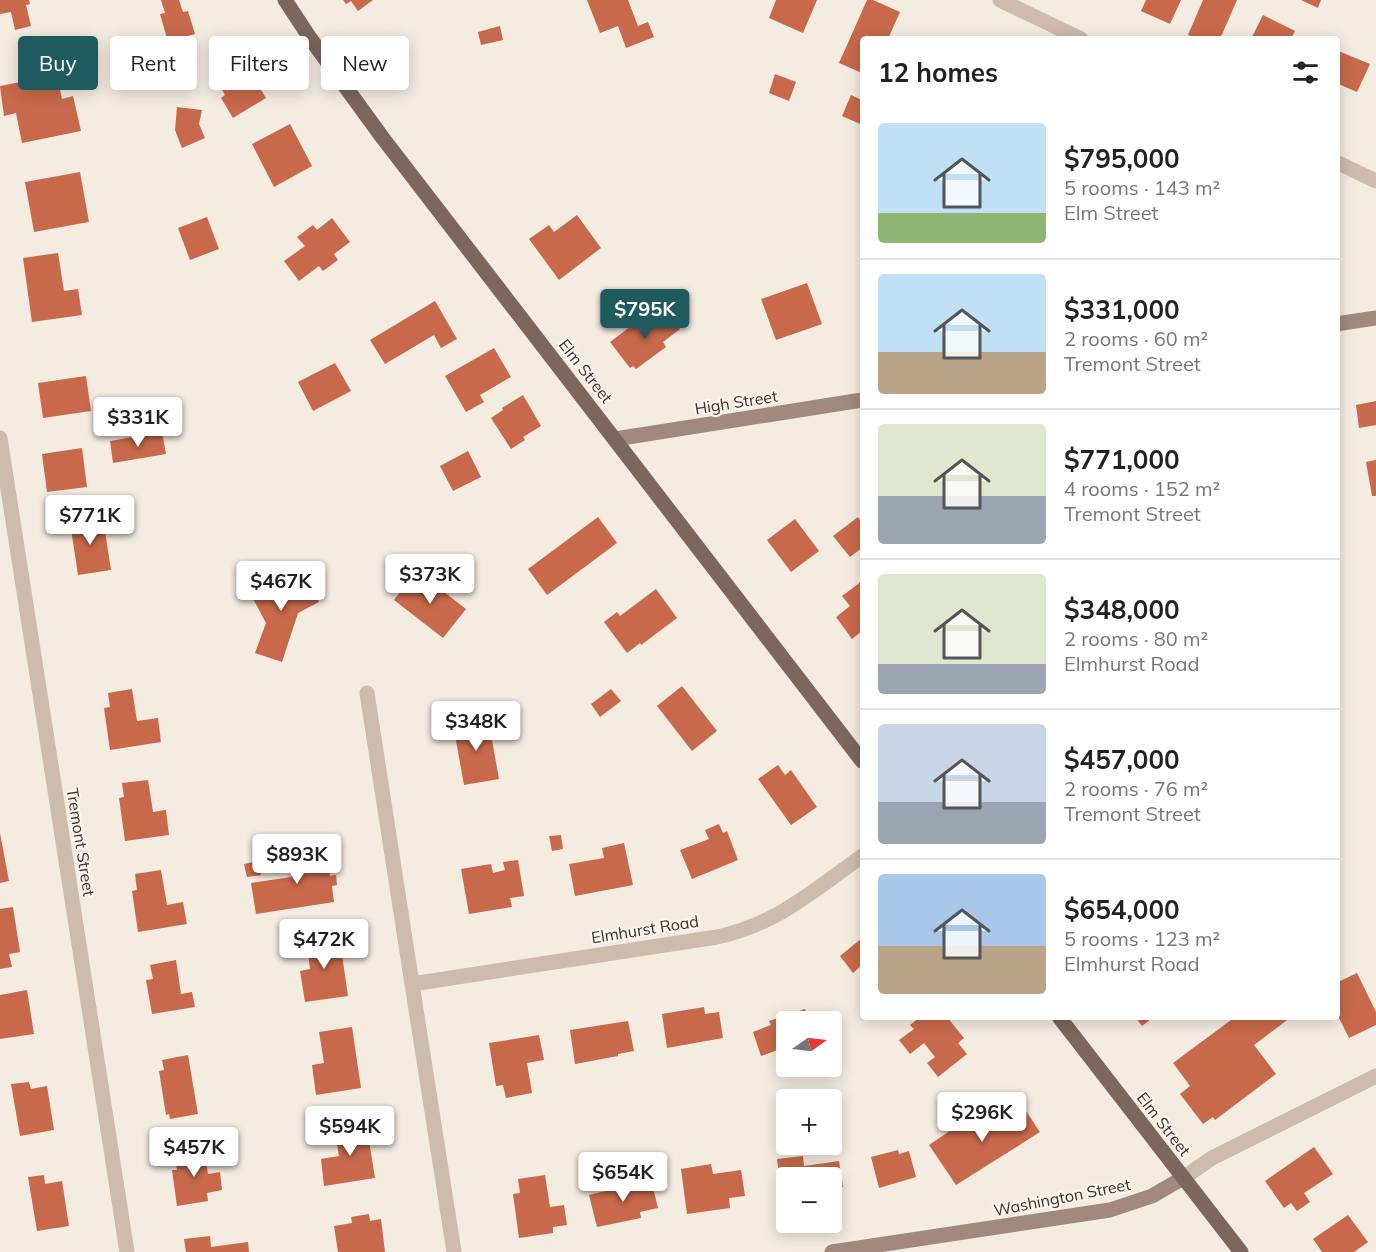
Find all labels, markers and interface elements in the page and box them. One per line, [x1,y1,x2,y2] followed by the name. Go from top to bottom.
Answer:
[18,36,98,90] chip: Buy
[110,36,197,90] chip: Rent
[209,36,309,90] chip: Filters
[321,36,409,90] chip: New
[878,56,998,89] text: 12 homes
[1289,56,1322,89] icon: filters
[1064,142,1180,175] text: $795,000
[926,147,998,219] icon: home
[1064,175,1220,200] text: 5 rooms · 143 m²
[1064,200,1159,225] text: Elm Street
[603,289,687,340] pin: $795K
[1064,293,1180,326] text: $331,000
[614,296,676,321] text: $795K
[926,298,998,370] icon: home
[1064,326,1208,351] text: 2 rooms · 60 m²
[555,335,617,407] street label: Elm Street
[1064,351,1201,376] text: Tremont Street
[693,386,779,418] street label: High Street
[96,397,180,448] pin: $331K
[107,404,169,429] text: $331K
[1064,443,1180,476] text: $771,000
[926,448,998,520] icon: home
[1064,476,1220,501] text: 4 rooms · 152 m²
[48,495,132,546] pin: $771K
[1064,501,1201,526] text: Tremont Street
[59,502,121,527] text: $771K
[388,554,472,605] pin: $373K
[239,561,323,612] pin: $467K
[399,561,461,586] text: $373K
[250,568,312,593] text: $467K
[1064,593,1180,626] text: $348,000
[926,598,998,670] icon: home
[1064,626,1208,651] text: 2 rooms · 80 m²
[1064,651,1200,676] text: Elmhurst Road
[434,701,518,752] pin: $348K
[445,708,507,733] text: $348K
[1064,743,1180,776] text: $457,000
[926,748,998,820] icon: home
[1064,776,1208,801] text: 2 rooms · 76 m²
[63,786,99,898] street label: Tremont Street
[1064,801,1201,826] text: Tremont Street
[255,834,339,885] pin: $893K
[266,841,328,866] text: $893K
[1064,893,1180,926] text: $654,000
[926,898,998,970] icon: home
[590,911,700,947] street label: Elmhurst Road
[282,919,366,970] pin: $472K
[293,926,355,951] text: $472K
[1064,926,1220,951] text: 5 rooms · 123 m²
[1064,951,1200,976] text: Elmhurst Road
[776,1011,842,1077] north arrow
[776,1011,842,1233] map controls
[1133,1088,1195,1160] street label: Elm Street
[776,1089,842,1155] button: +
[940,1092,1024,1143] pin: $296K
[951,1099,1013,1124] text: $296K
[308,1106,392,1157] pin: $594K
[319,1113,381,1138] text: $594K
[152,1127,236,1178] pin: $457K
[163,1134,225,1159] text: $457K
[581,1152,665,1203] pin: $654K
[592,1159,654,1184] text: $654K
[776,1167,842,1233] button: −
[992,1174,1133,1220] street label: Washington Street

